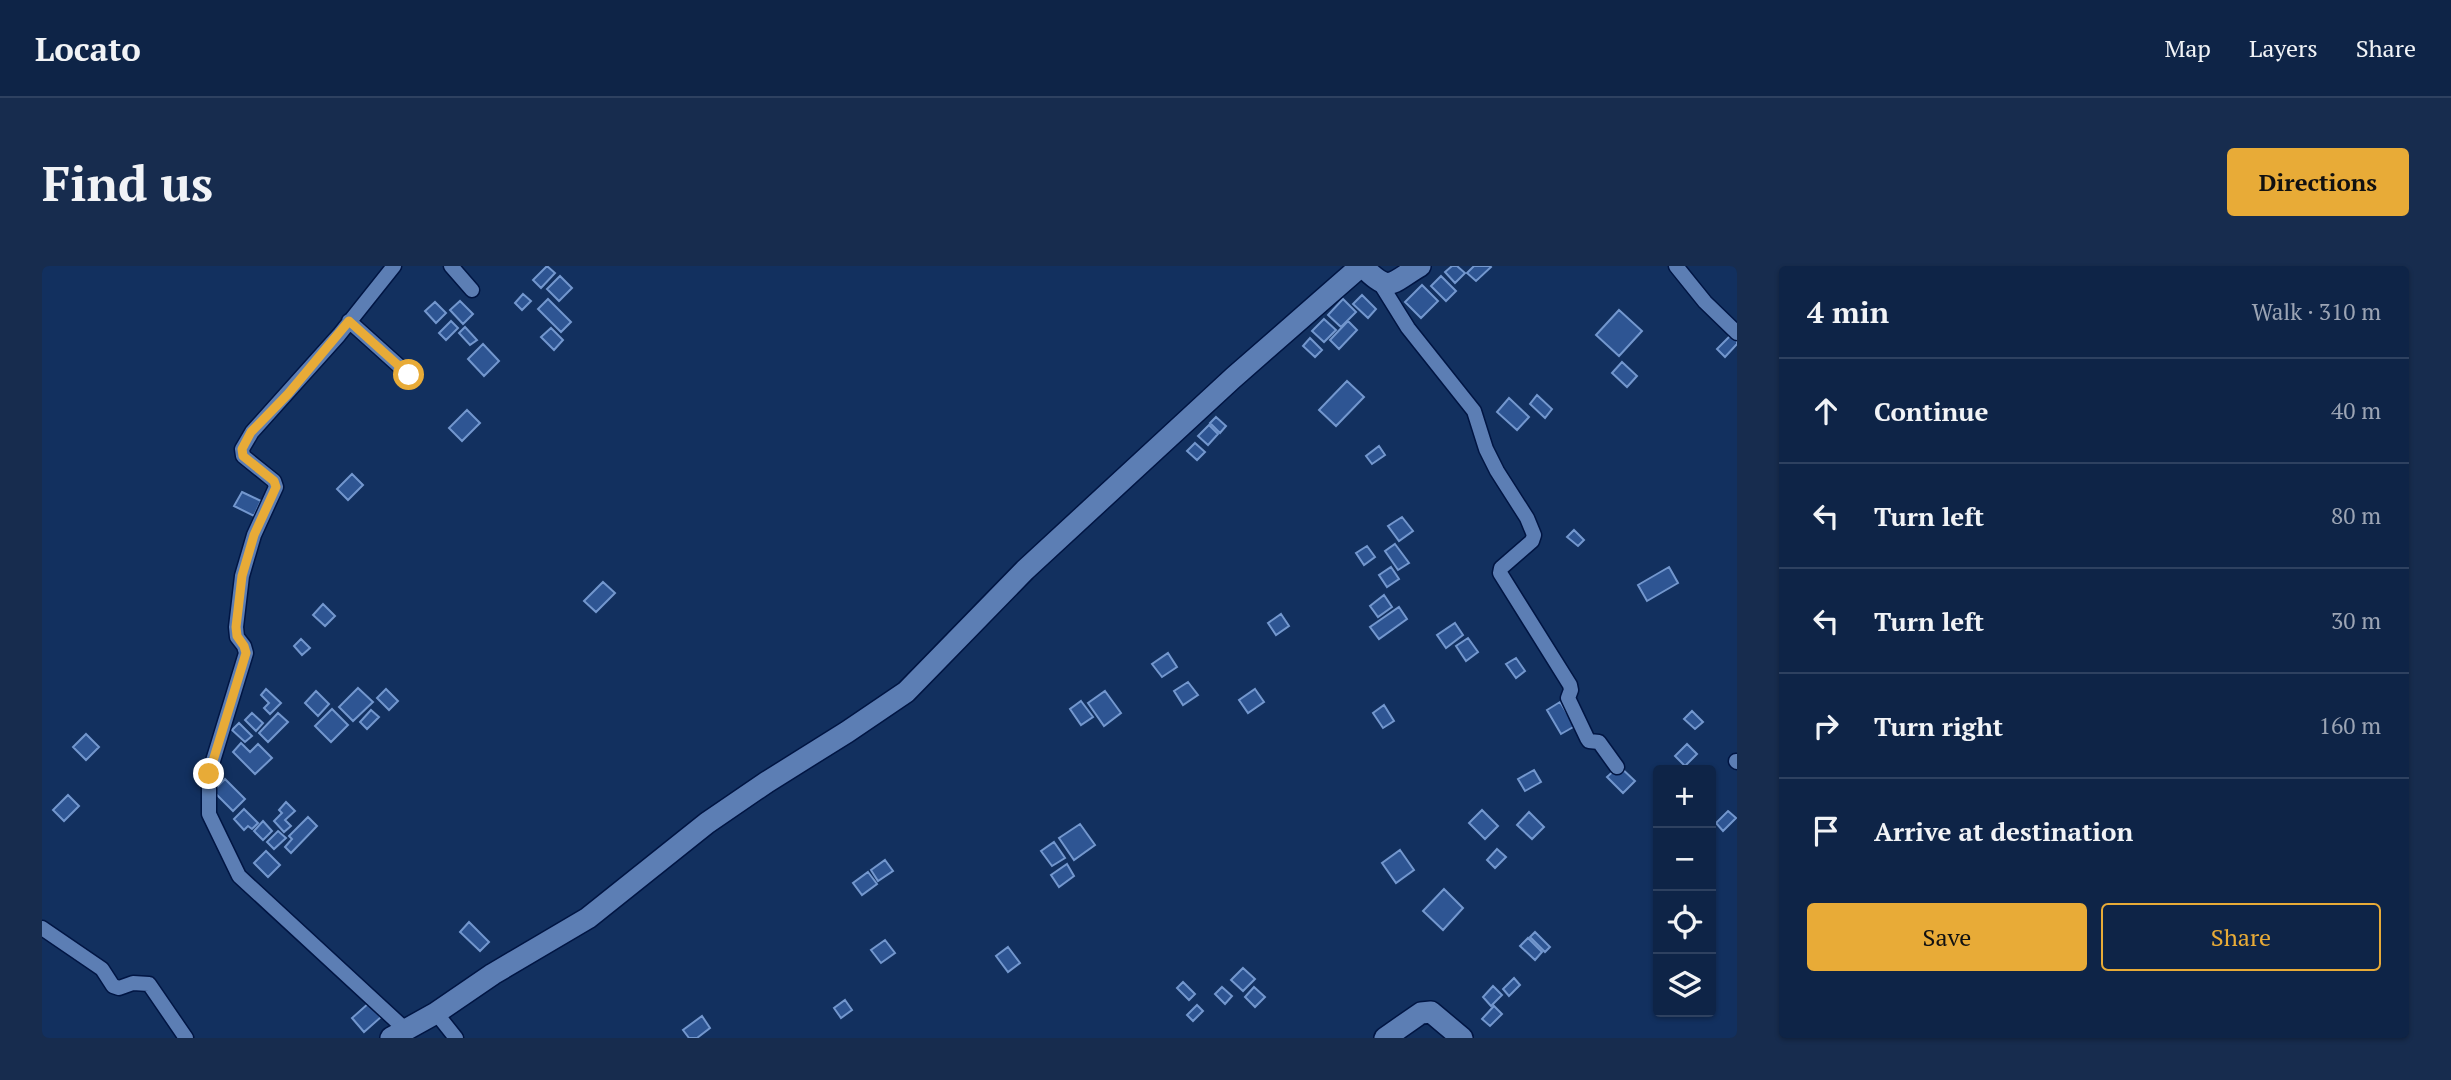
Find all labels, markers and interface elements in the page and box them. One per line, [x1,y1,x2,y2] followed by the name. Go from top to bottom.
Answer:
[35,27,141,70] text: Locato
[2164,32,2211,64] text: Map
[2249,32,2318,64] text: Layers
[2356,32,2416,64] text: Share
[2227,148,2409,216] button: Directions
[42,150,213,215] text: Find us
[1807,292,1889,332] text: 4 min
[2252,296,2381,327] text: Walk · 310 m
[393,359,424,390] route start
[1807,392,1845,430] icon: ahead
[1874,394,1988,428] text: Continue
[2331,395,2381,426] text: 40 m
[1807,497,1845,535] icon: left
[1874,499,1984,533] text: Turn left
[2331,500,2381,531] text: 80 m
[1807,602,1845,640] icon: left
[1874,604,1984,638] text: Turn left
[2331,605,2381,636] text: 30 m
[1807,707,1845,745] icon: right
[1874,709,2003,743] text: Turn right
[2319,710,2381,741] text: 160 m
[193,758,224,789] route end
[1653,765,1716,1017] map controls
[1653,765,1716,828] button: +
[1807,812,1845,850] icon: arrive
[1874,814,2133,848] text: Arrive at destination
[1653,828,1716,891] button: −
[1653,891,1716,954] button: locate
[1807,903,2087,971] button: Save
[2101,903,2381,971] button: Share
[1653,954,1716,1017] button: layers

